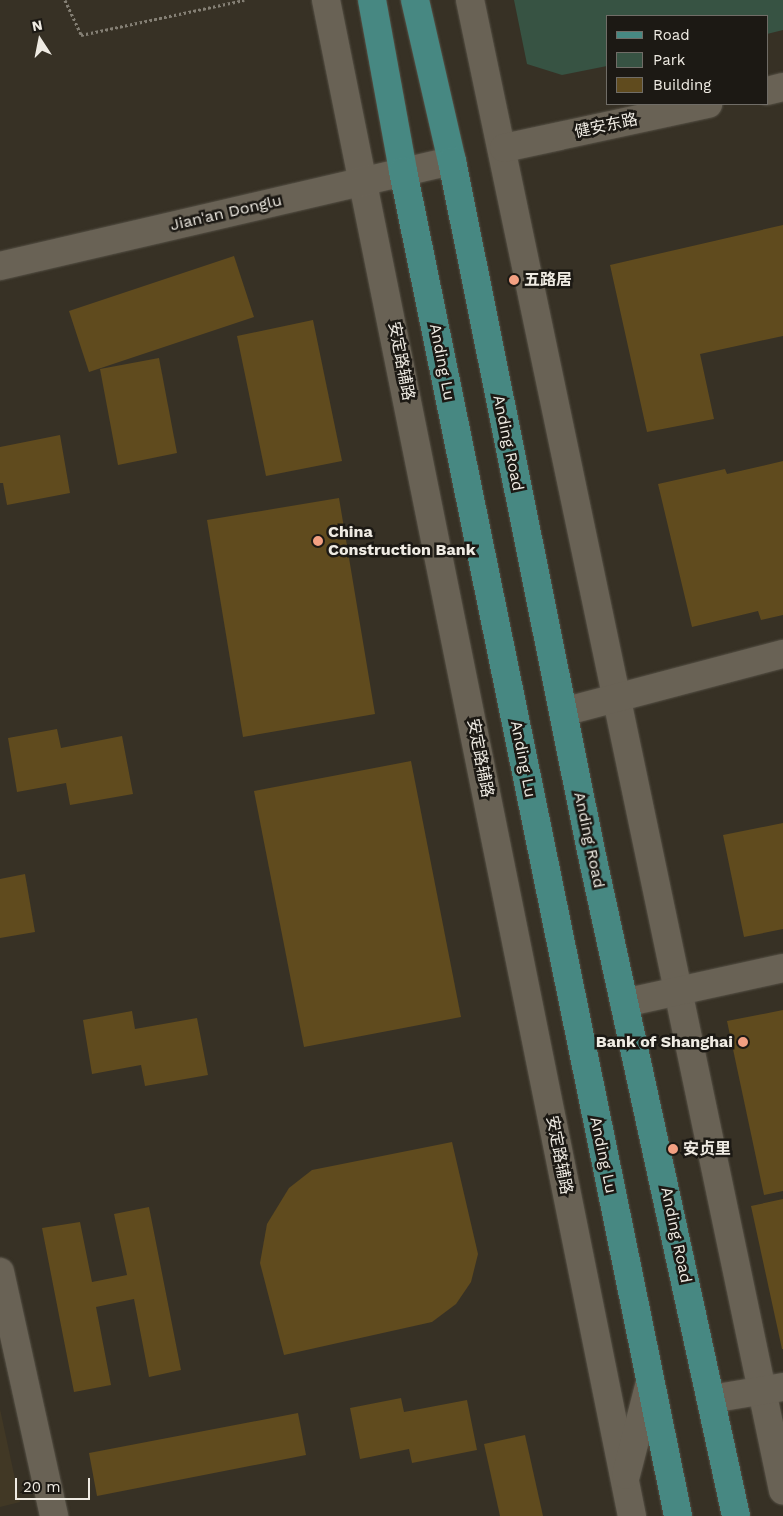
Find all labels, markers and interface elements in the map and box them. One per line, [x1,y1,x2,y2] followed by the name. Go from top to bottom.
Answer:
[15,15,65,65] north arrow
[606,15,768,105] legend
[31,16,44,34] text: N
[653,26,690,44] text: Road
[653,51,685,69] text: Park
[653,76,711,94] text: Building
[573,110,639,142] street label: 健安东路
[168,191,284,235] street label: Jian'an Donglu
[524,270,572,290] place label: 五路居
[508,274,520,286] marker: 五路居
[384,320,418,402] street label: 安定路辅路
[425,322,459,402] street label: Anding Lu
[488,393,528,493] street label: Anding Road
[328,522,476,560] place label: China Construction Bank
[312,535,324,547] marker: China Construction Bank
[463,717,497,799] street label: 安定路辅路
[506,719,540,799] street label: Anding Lu
[569,790,609,890] street label: Anding Road
[595,1032,733,1052] place label: Bank of Shanghai
[737,1036,749,1048] marker: Bank of Shanghai
[542,1114,576,1196] street label: 安定路辅路
[586,1115,620,1195] street label: Anding Lu
[683,1139,731,1159] place label: 安贞里
[667,1143,679,1155] marker: 安贞里
[656,1185,696,1285] street label: Anding Road
[18,1468,92,1500] scale bar
[23,1478,61,1496] text: 20 m

